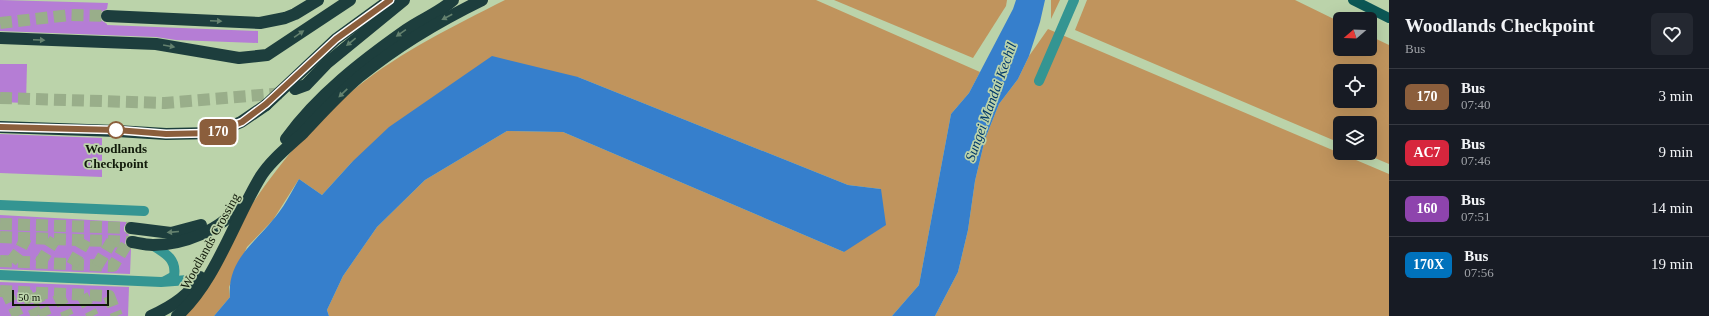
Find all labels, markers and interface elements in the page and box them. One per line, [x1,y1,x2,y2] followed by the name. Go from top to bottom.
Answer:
[1333,12,1377,56] north arrow
[1333,12,1377,160] map controls
[1651,13,1693,55] button: heart
[442,14,453,21] one-way arrow
[1405,15,1595,36] text: Woodlands Checkpoint
[210,18,223,24] one-way arrow
[396,29,406,37] one-way arrow
[294,30,305,37] one-way arrow
[33,36,45,43] one-way arrow
[346,38,357,47] one-way arrow
[963,41,1019,163] water label: Sungei Mandai Kechil
[1405,41,1425,56] text: Bus
[163,43,175,49] one-way arrow
[1333,64,1377,108] button: locate
[1461,80,1485,96] text: Bus
[338,88,348,98] one-way arrow
[1658,88,1693,104] text: 3 min
[1417,89,1438,104] text: 170
[1461,97,1491,112] text: 07:40
[1333,116,1377,160] button: layers
[195,119,241,145] line badge: 170
[107,121,125,139] marker: Woodlands Checkpoint
[208,124,229,139] text: 170
[1461,136,1485,152] text: Bus
[84,141,149,171] place label: Woodlands Checkpoint
[1658,144,1693,160] text: 9 min
[1413,145,1441,160] text: AC7
[1461,153,1491,168] text: 07:46
[177,190,243,292] street label: Woodlands Crossing
[1461,192,1485,208] text: Bus
[1651,200,1693,216] text: 14 min
[1417,201,1438,216] text: 160
[1461,209,1491,224] text: 07:51
[166,228,179,235] one-way arrow
[1464,248,1488,264] text: Bus
[1651,256,1693,272] text: 19 min
[1413,257,1444,272] text: 170X
[1464,265,1494,280] text: 07:56
[12,288,109,307] scale bar
[18,291,40,303] text: 50 m

